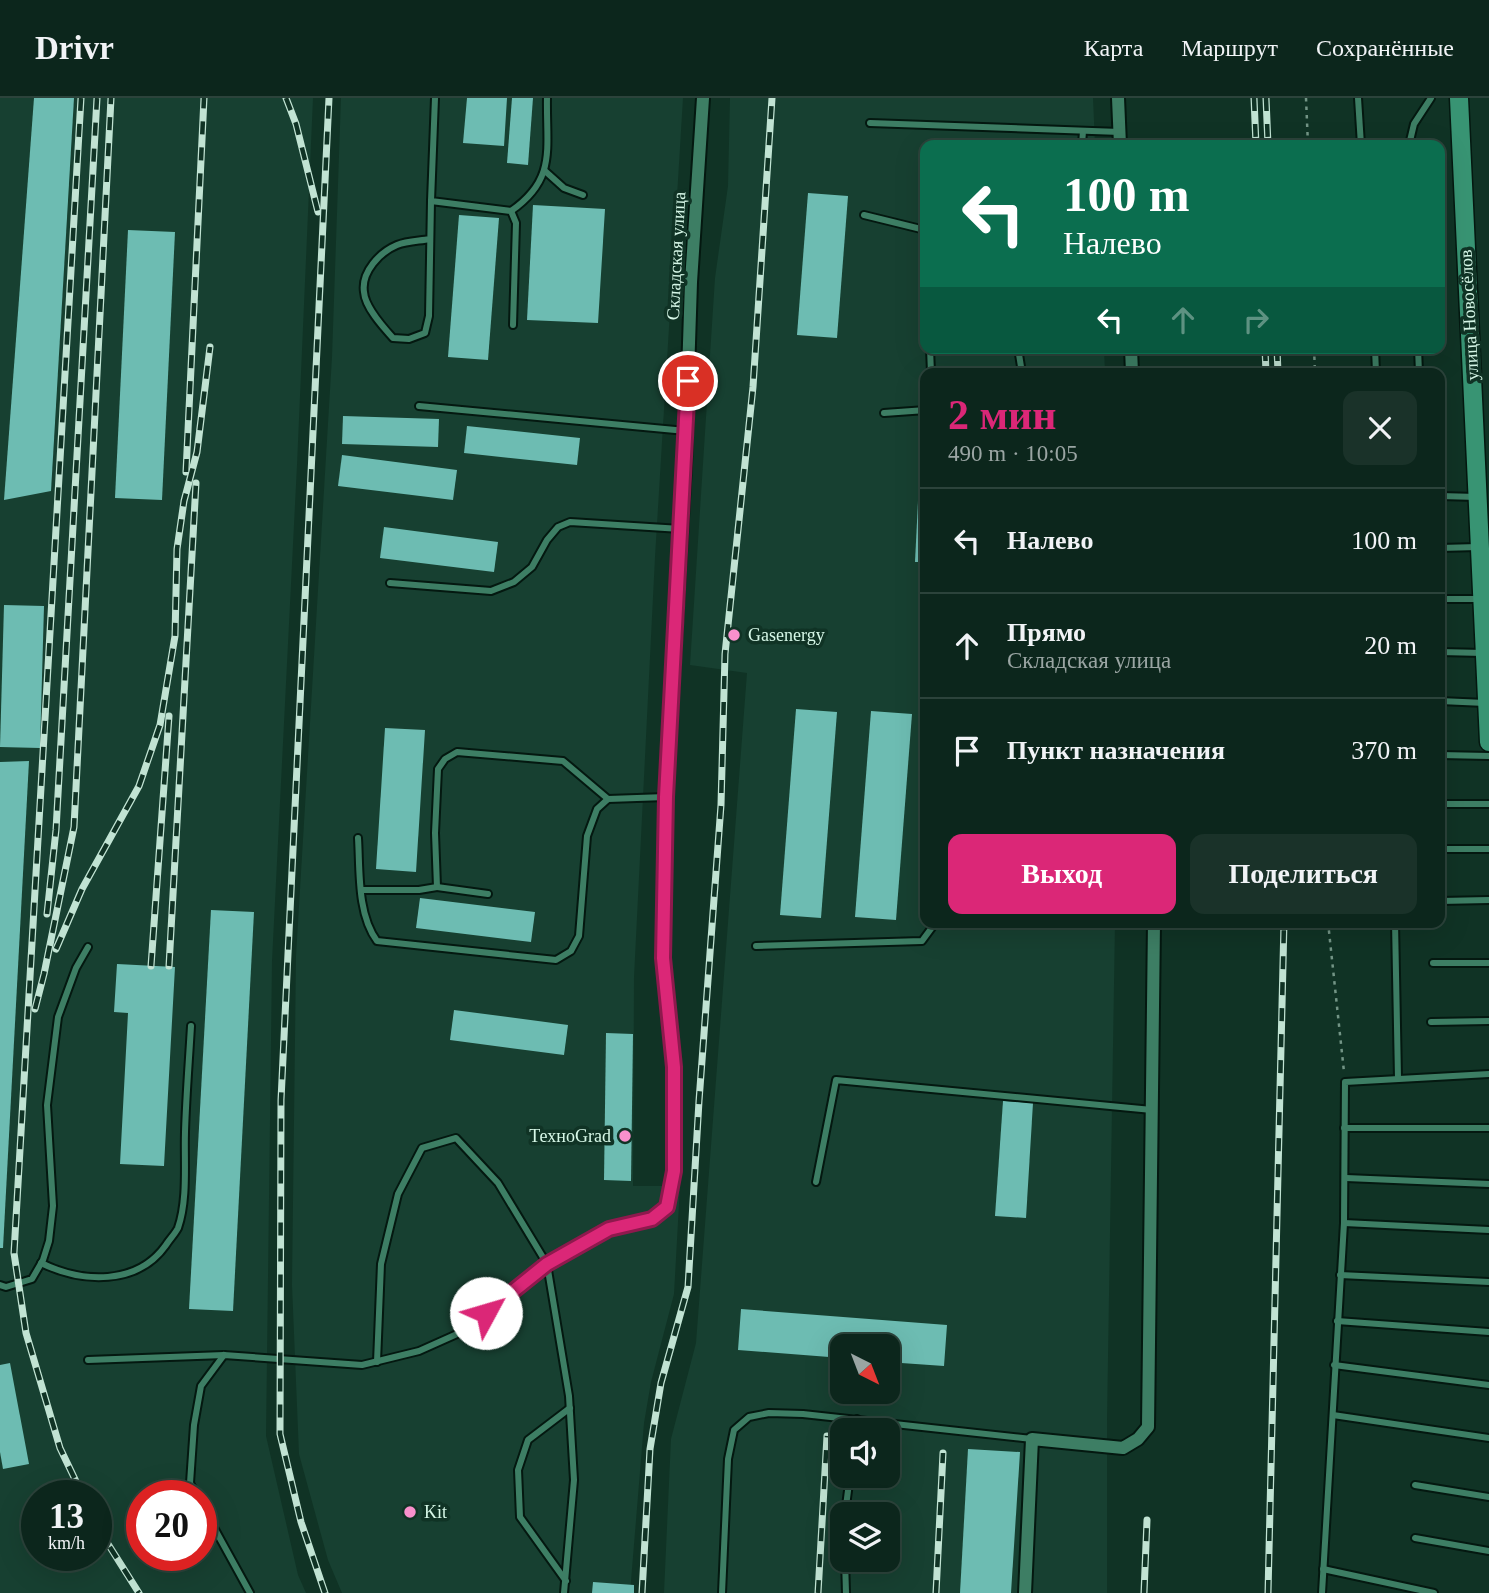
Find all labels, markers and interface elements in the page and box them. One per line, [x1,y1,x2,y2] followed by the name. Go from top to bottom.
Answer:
[35,30,114,66] text: Drivr
[1084,35,1143,61] text: Карта
[1181,35,1278,61] text: Маршрут
[1316,35,1454,61] text: Сохранённые
[1063,167,1190,222] text: 100 m
[948,168,1039,259] icon: left
[663,191,689,321] street label: Складская улица
[1063,225,1162,261] text: Налево
[1456,249,1482,381] street label: улица Новосёлов
[1091,301,1129,339] icon: left
[1164,301,1202,339] icon: ahead
[1237,301,1275,339] icon: right
[658,351,718,411] pin
[669,362,707,400] icon: arrive
[1343,391,1417,465] button: close
[948,392,1057,438] text: 2 мин
[948,441,1078,466] text: 490 m · 10:05
[948,522,986,560] icon: left
[1007,526,1093,555] text: Налево
[1351,526,1417,555] text: 100 m
[1007,618,1086,647] text: Прямо
[748,625,825,645] place label: Gasenergy
[726,627,742,643] marker: Gasenergy
[948,627,986,665] icon: ahead
[1364,631,1417,660] text: 20 m
[1007,648,1171,673] text: Складская улица
[948,732,986,770] icon: arrive
[1007,736,1225,765] text: Пункт назначения
[1351,736,1417,765] text: 370 m
[948,834,1176,914] button: Выход
[1190,834,1417,914] button: Поделиться
[529,1126,611,1146] place label: ТехноGrad
[617,1128,633,1144] marker: ТехноGrad
[449,1276,523,1350] position arrow
[830,1334,900,1404] north arrow
[830,1334,900,1572] map controls
[830,1418,900,1488] button: sound
[126,1480,217,1571] speed limit sign: 20
[49,1497,84,1536] text: 13
[424,1502,447,1522] place label: Kit
[830,1502,900,1572] button: layers
[402,1504,418,1520] marker: Kit
[48,1533,85,1553] text: km/h

